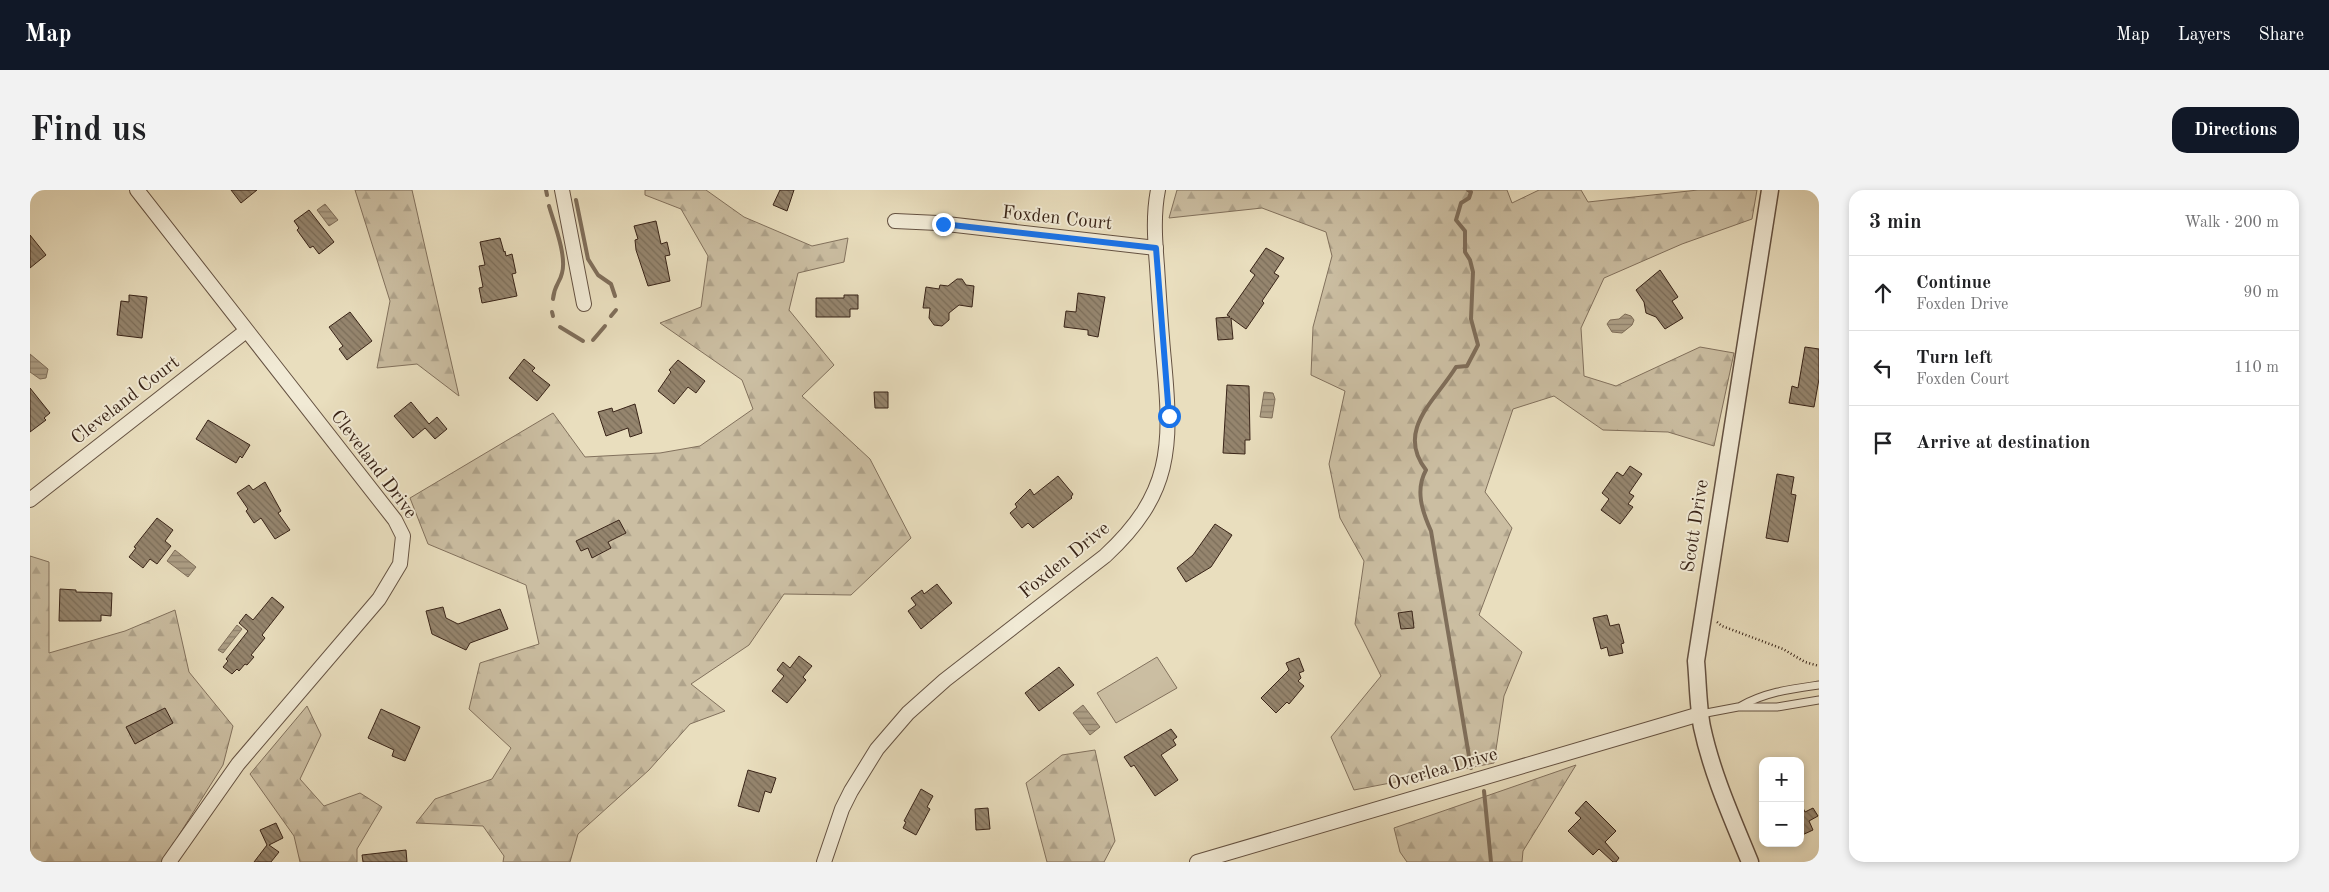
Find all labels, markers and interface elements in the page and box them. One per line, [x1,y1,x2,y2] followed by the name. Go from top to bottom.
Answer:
[25,23,72,47] text: Map
[2116,26,2150,44] text: Map
[2178,26,2230,44] text: Layers
[2258,26,2304,44] text: Share
[2172,107,2299,153] button: Directions
[30,113,146,148] text: Find us
[1001,204,1113,234] street label: Foxden Court
[1869,212,1922,233] text: 3 min
[932,213,955,236] route end
[2184,215,2279,231] text: Walk · 200 m
[1916,274,1991,293] text: Continue
[1869,279,1897,307] icon: ahead
[2243,285,2279,301] text: 90 m
[1916,297,2008,313] text: Foxden Drive
[1916,349,1993,368] text: Turn left
[68,353,184,449] street label: Cleveland Court
[1869,354,1897,382] icon: left
[2234,360,2279,376] text: 110 m
[1916,372,2009,388] text: Foxden Court
[1158,405,1181,428] route start
[326,407,420,523] street label: Cleveland Drive
[1869,429,1897,457] icon: arrive
[1916,434,2090,453] text: Arrive at destination
[1679,478,1713,574] street label: Scott Drive
[1016,519,1114,603] street label: Foxden Drive
[1386,745,1500,795] street label: Overlea Drive
[1759,757,1804,847] map controls
[1759,757,1804,802] button: +
[1759,802,1804,847] button: −

